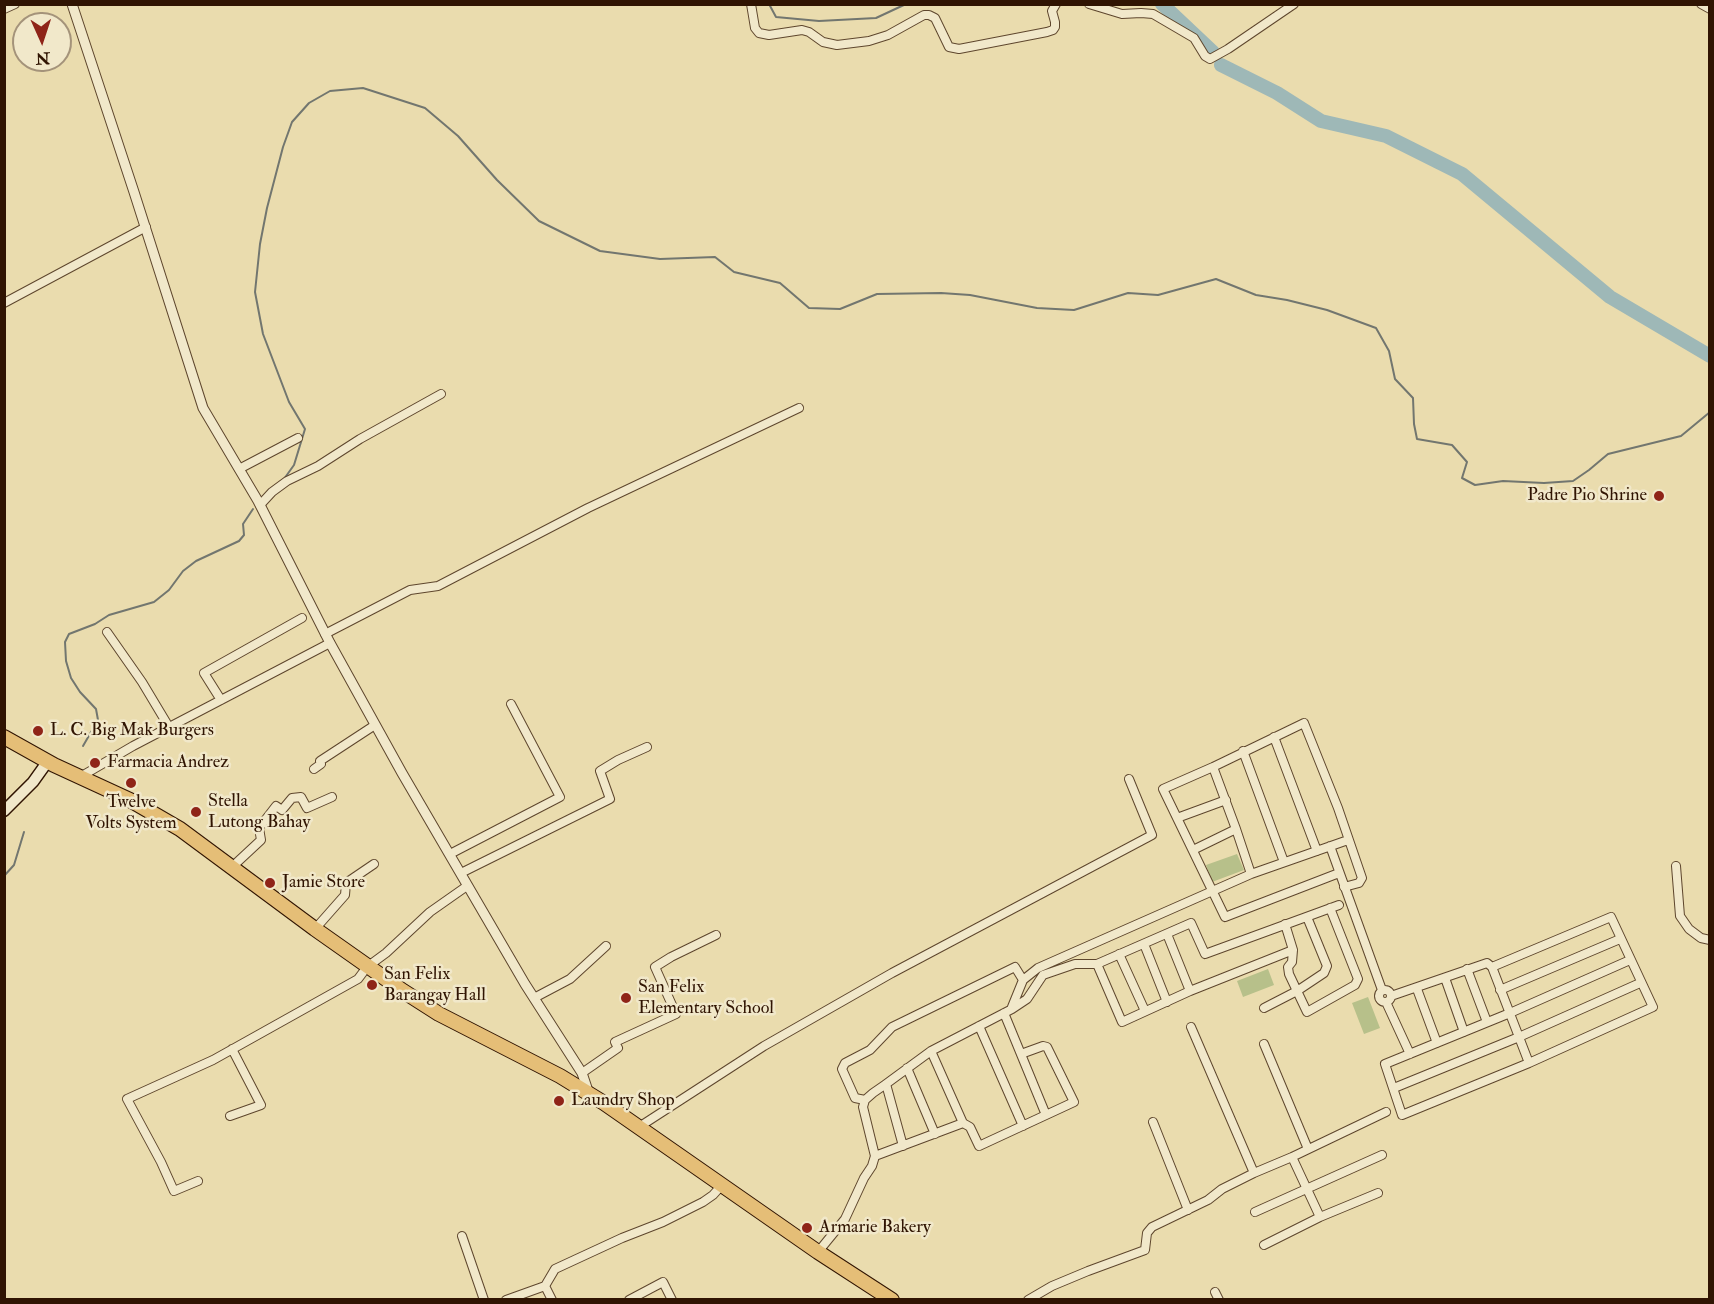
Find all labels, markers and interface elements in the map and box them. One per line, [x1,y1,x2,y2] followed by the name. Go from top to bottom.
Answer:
[12,12,72,72] north arrow
[35,48,51,68] text: N
[1527,485,1647,507] place label: Padre Pio Shrine
[1652,489,1666,503] marker: Padre Pio Shrine
[50,720,214,742] place label: L. C. Big Mak Burgers
[31,724,45,738] marker: L. C. Big Mak Burgers
[107,752,229,774] place label: Farmacia Andrez
[88,756,102,770] marker: Farmacia Andrez
[124,776,138,790] marker: Twelve Volts System
[208,791,310,834] place label: Stella Lutong Bahay
[85,792,177,834] place label: Twelve Volts System
[189,805,203,819] marker: Stella Lutong Bahay
[282,872,365,894] place label: Jamie Store
[263,876,277,890] marker: Jamie Store
[384,964,486,1006] place label: San Felix Barangay Hall
[638,977,774,1020] place label: San Felix Elementary School
[365,978,379,992] marker: San Felix Barangay Hall
[619,991,633,1005] marker: San Felix Elementary School
[571,1090,674,1112] place label: Laundry Shop
[552,1094,566,1108] marker: Laundry Shop
[819,1217,931,1239] place label: Armarie Bakery
[800,1221,814,1235] marker: Armarie Bakery

